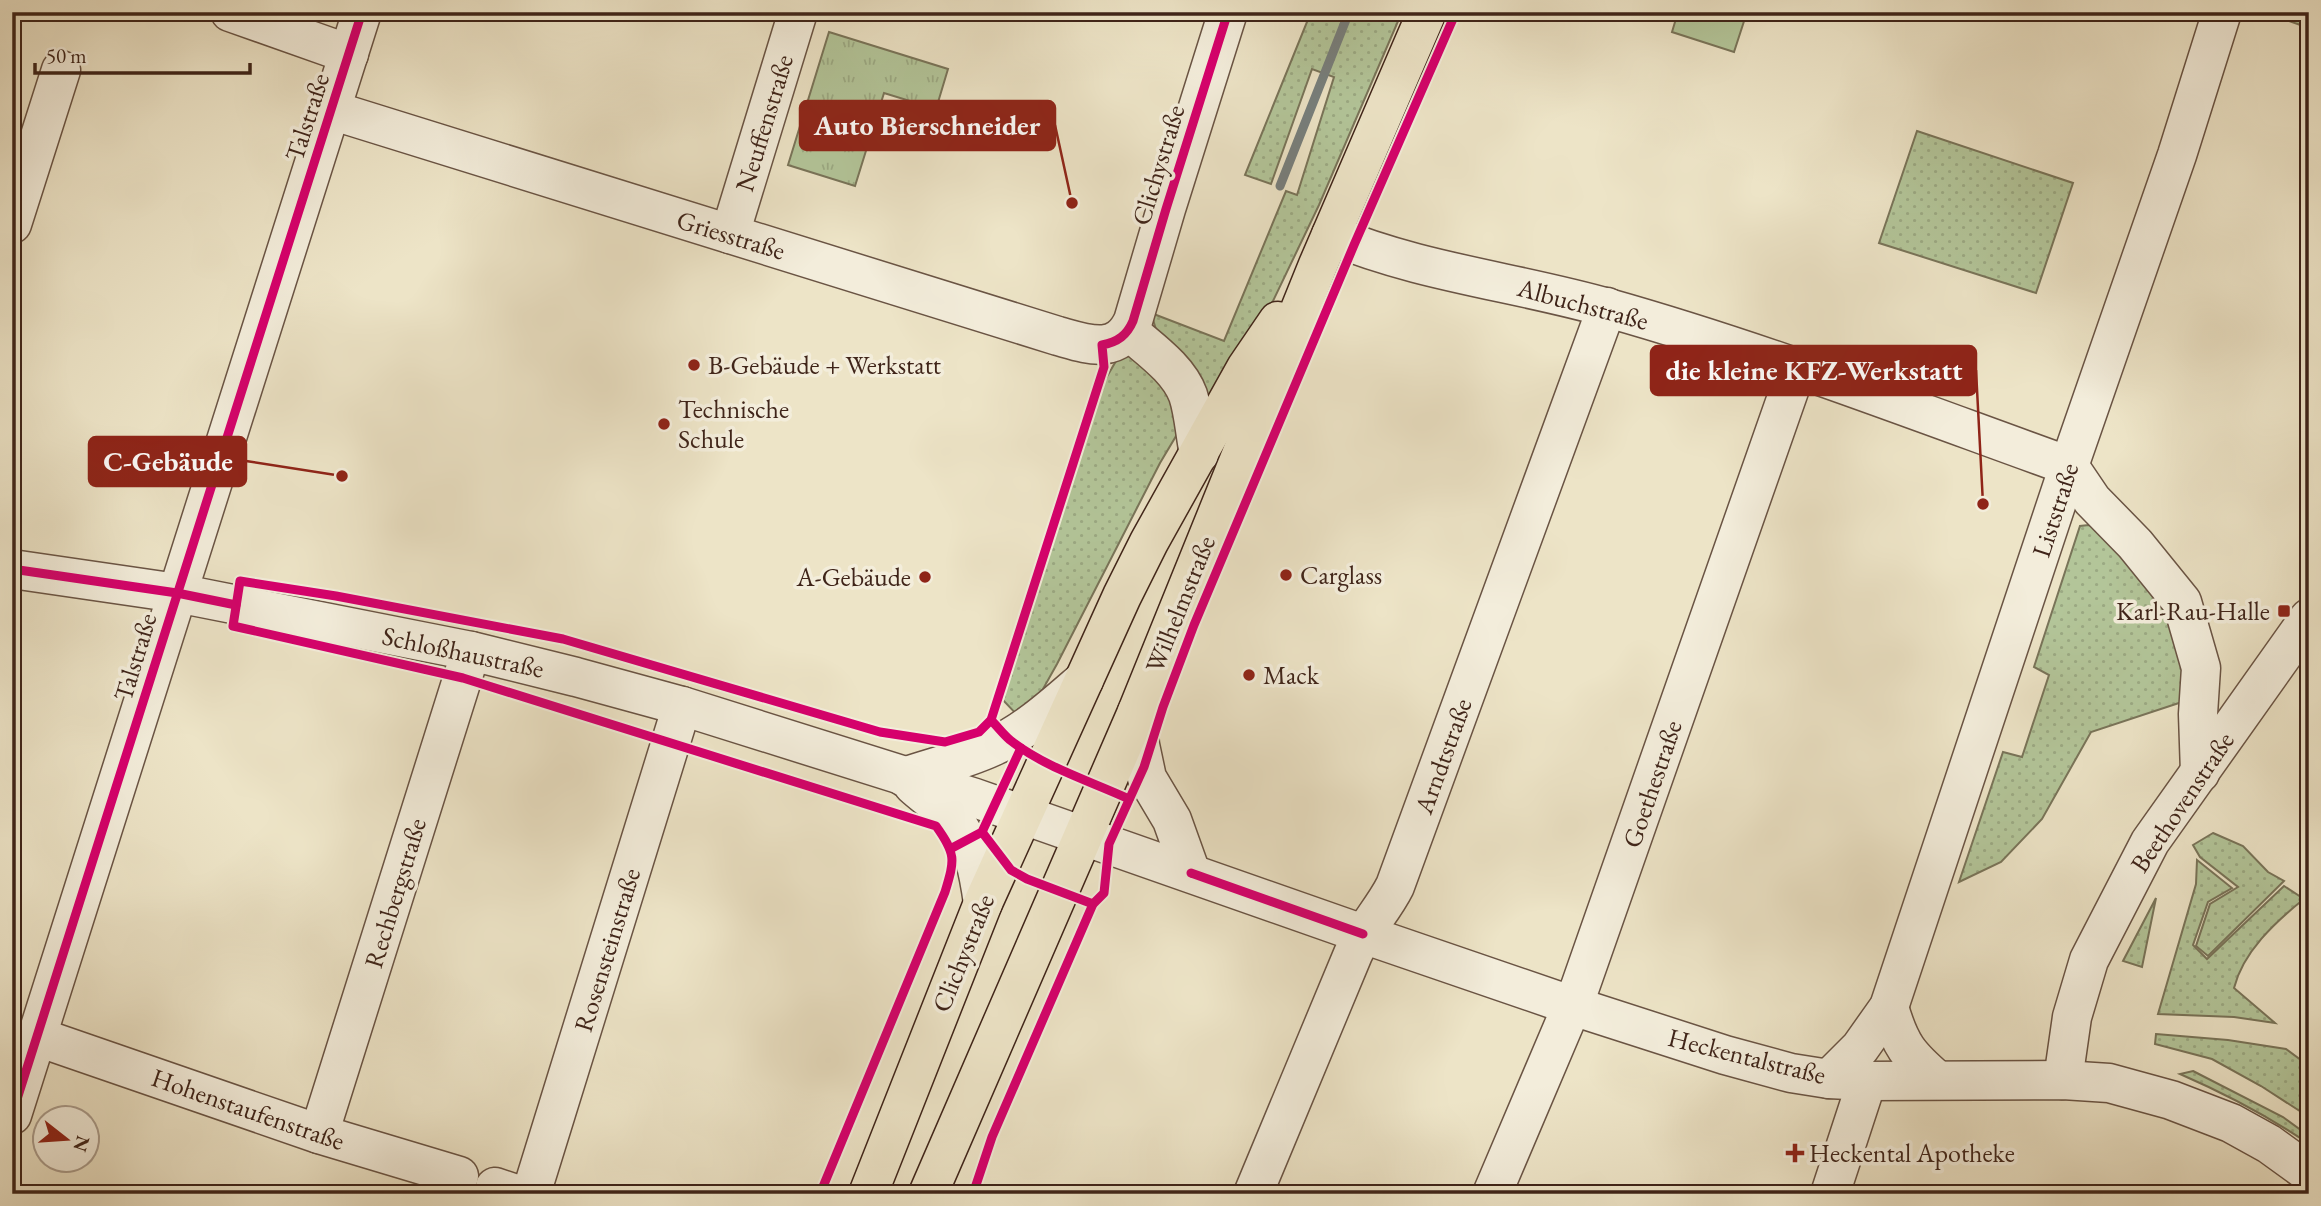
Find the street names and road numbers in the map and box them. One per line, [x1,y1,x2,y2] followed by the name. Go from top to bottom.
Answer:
[727,50,801,196] street label: Neuffenstraße
[277,69,337,165] street label: Talstraße
[1124,101,1192,229] street label: Clichystraße
[673,202,789,268] street label: Griesstraße
[1513,270,1652,338] street label: Albuchstraße
[2024,459,2086,561] street label: Liststraße
[1137,531,1223,677] street label: Wilhelmstraße
[106,609,164,705] street label: Talstraße
[379,618,547,686] street label: Schloßhaustraße
[1406,694,1480,819] street label: Arndtstraße
[1614,716,1690,852] street label: Goethestraße
[2122,725,2242,879] street label: Beethovenstraße
[356,814,434,972] street label: Rechbergstraße
[566,864,648,1036] street label: Rosensteinstraße
[924,889,1002,1017] street label: Clichystraße
[1665,1020,1829,1092] street label: Heckentalstraße
[147,1060,349,1158] street label: Hohenstaufenstraße

